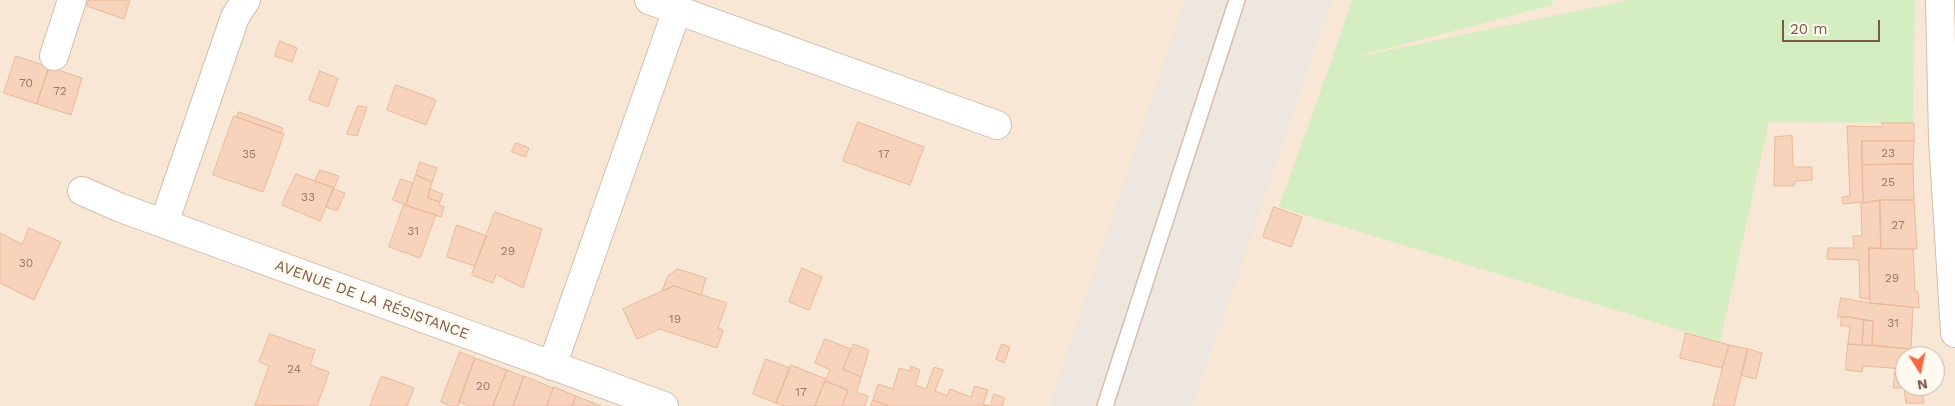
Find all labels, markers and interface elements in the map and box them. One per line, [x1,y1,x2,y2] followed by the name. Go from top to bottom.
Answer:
[1785,10,1882,42] scale bar
[1790,20,1828,38] text: 20 m
[19,76,33,90] house number: 70
[53,84,67,98] house number: 72
[1881,146,1895,160] house number: 23
[242,147,256,161] house number: 35
[878,147,890,161] house number: 17
[1881,175,1895,189] house number: 25
[301,190,315,204] house number: 33
[1891,218,1905,232] house number: 27
[407,224,419,238] house number: 31
[501,244,515,258] house number: 29
[19,256,33,270] house number: 30
[272,256,472,344] street label: AVENUE DE LA RÉSISTANCE
[1885,271,1899,285] house number: 29
[669,312,681,326] house number: 19
[1887,316,1899,330] house number: 31
[1895,346,1945,396] north arrow
[287,362,301,376] house number: 24
[1916,376,1929,394] text: N
[476,379,490,393] house number: 20
[795,385,807,399] house number: 17

